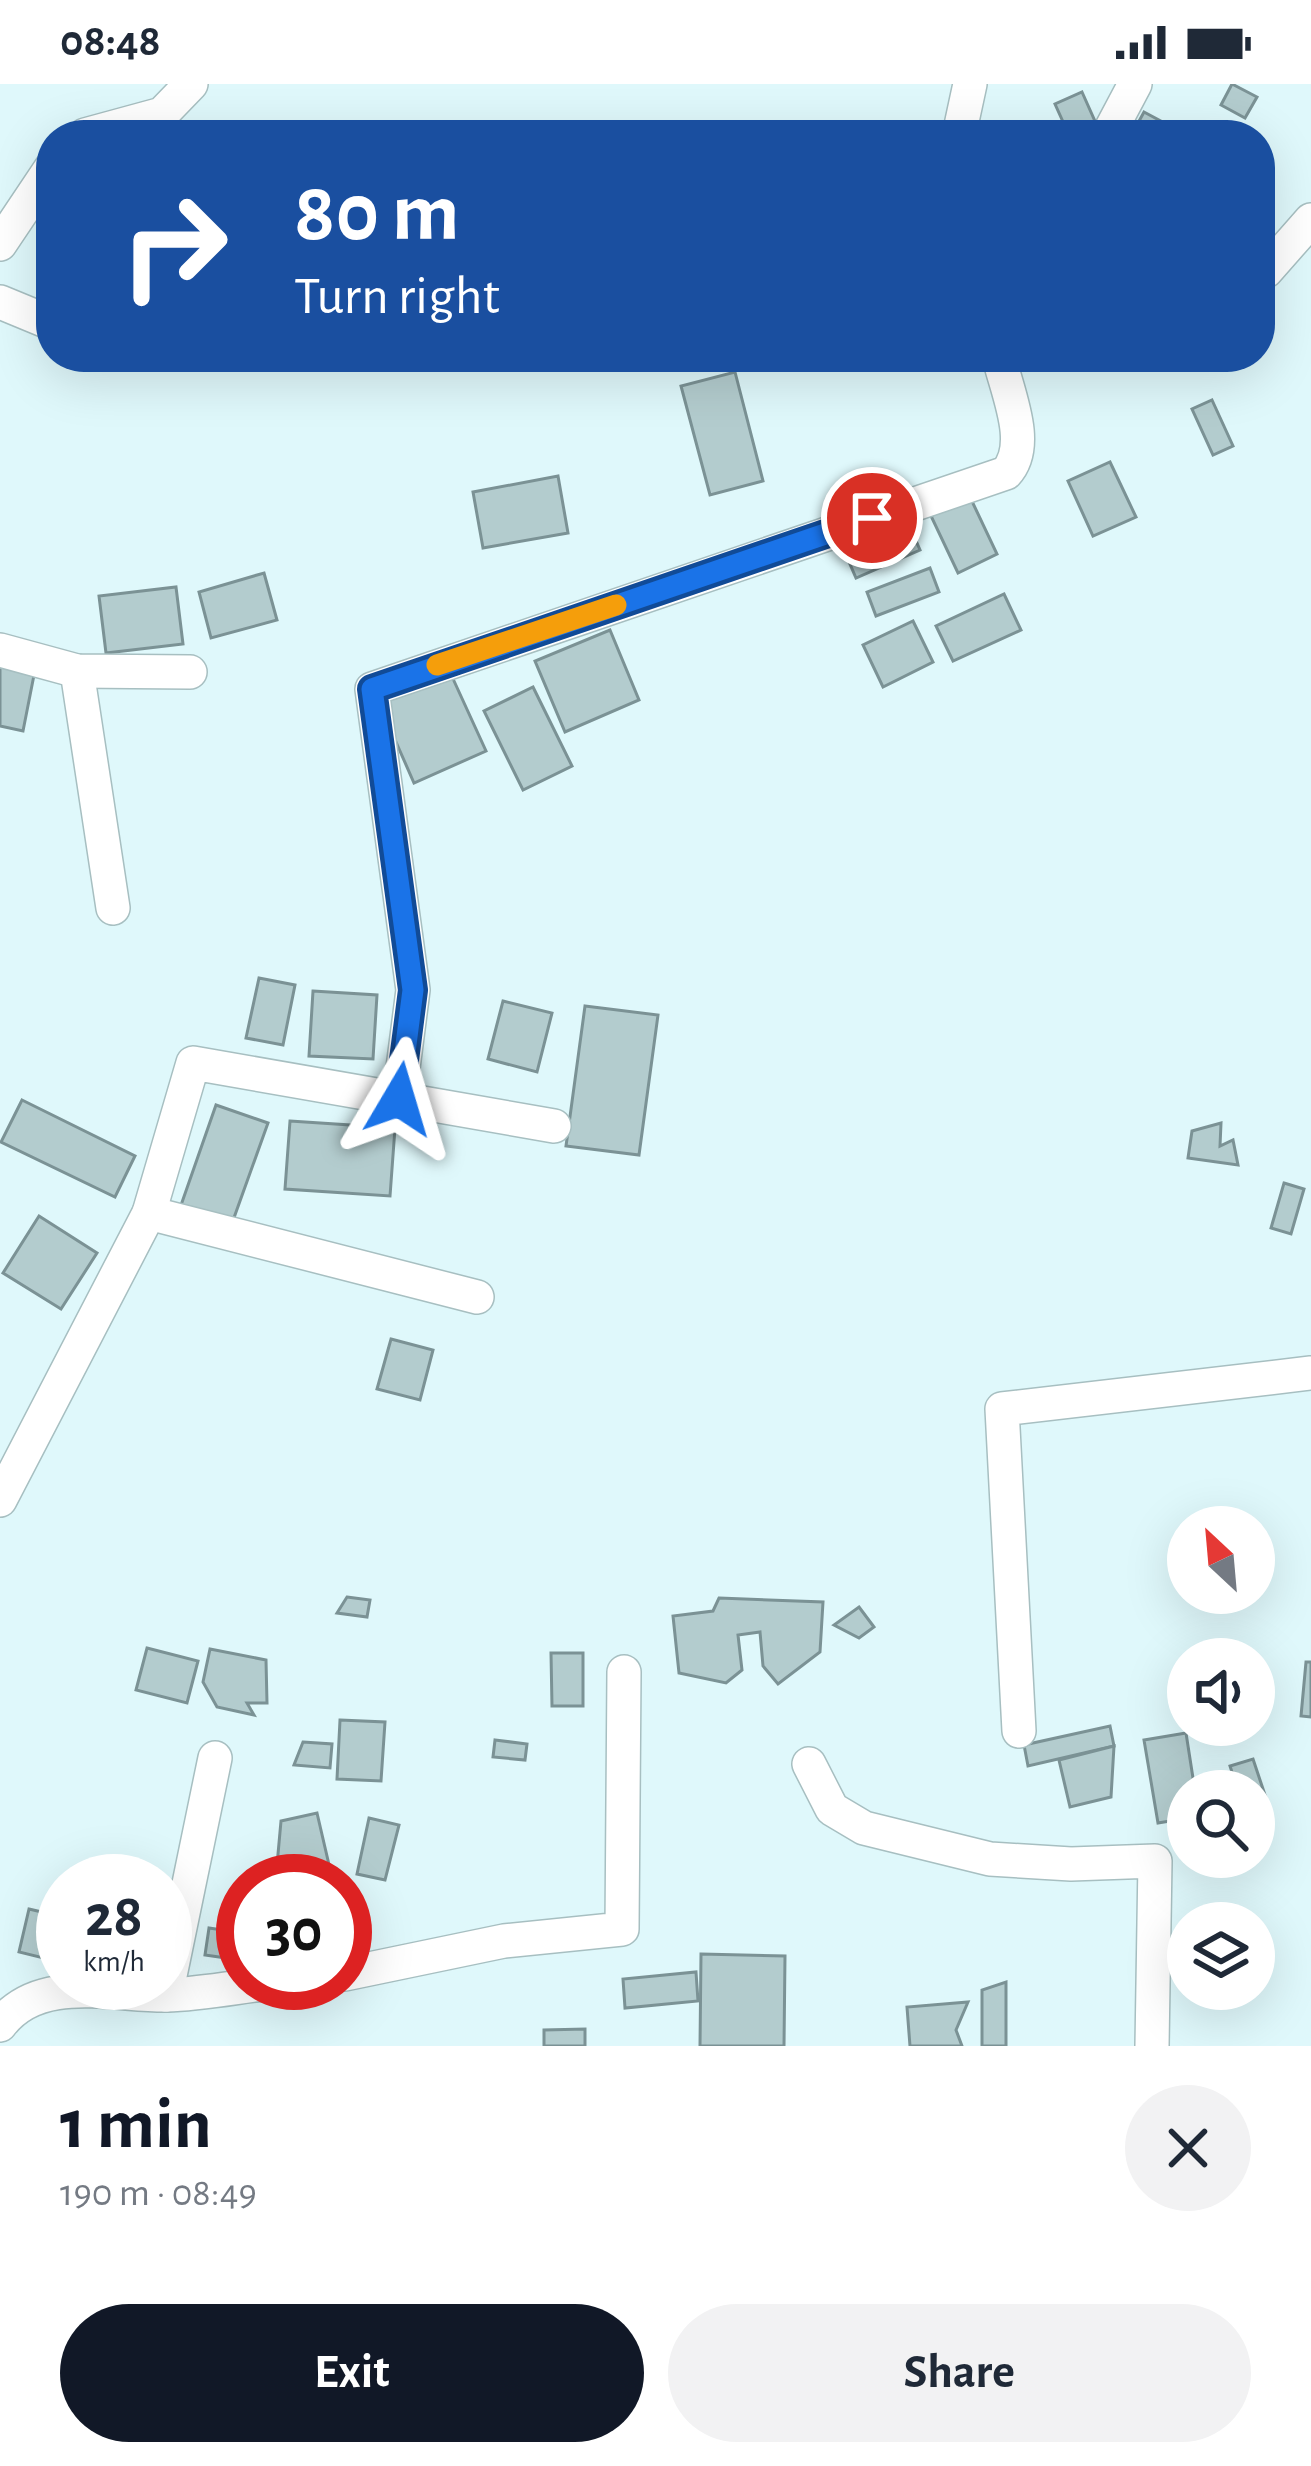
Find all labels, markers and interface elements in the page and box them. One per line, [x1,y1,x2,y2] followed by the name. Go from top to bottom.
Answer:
[60,19,161,64] text: 08:48
[96,168,252,324] icon: right
[294,172,460,256] text: 80 m
[294,270,500,324] text: Turn right
[821,467,923,569] pin
[839,485,905,551] icon: arrive
[336,1036,462,1162] position arrow
[1167,1506,1275,1614] north arrow
[1167,1506,1275,2010] map controls
[1167,1638,1275,1746] button: sound
[1167,1770,1275,1878] button: search
[216,1854,372,2010] speed limit sign: 30
[85,1887,143,1947] text: 28
[1167,1902,1275,2010] button: layers
[83,1947,145,1977] text: km/h
[1125,2085,1251,2211] button: close
[60,2089,212,2161] text: 1 min
[60,2174,257,2213] text: 190 m · 08:49
[60,2304,644,2442] button: Exit
[668,2304,1251,2442] button: Share

